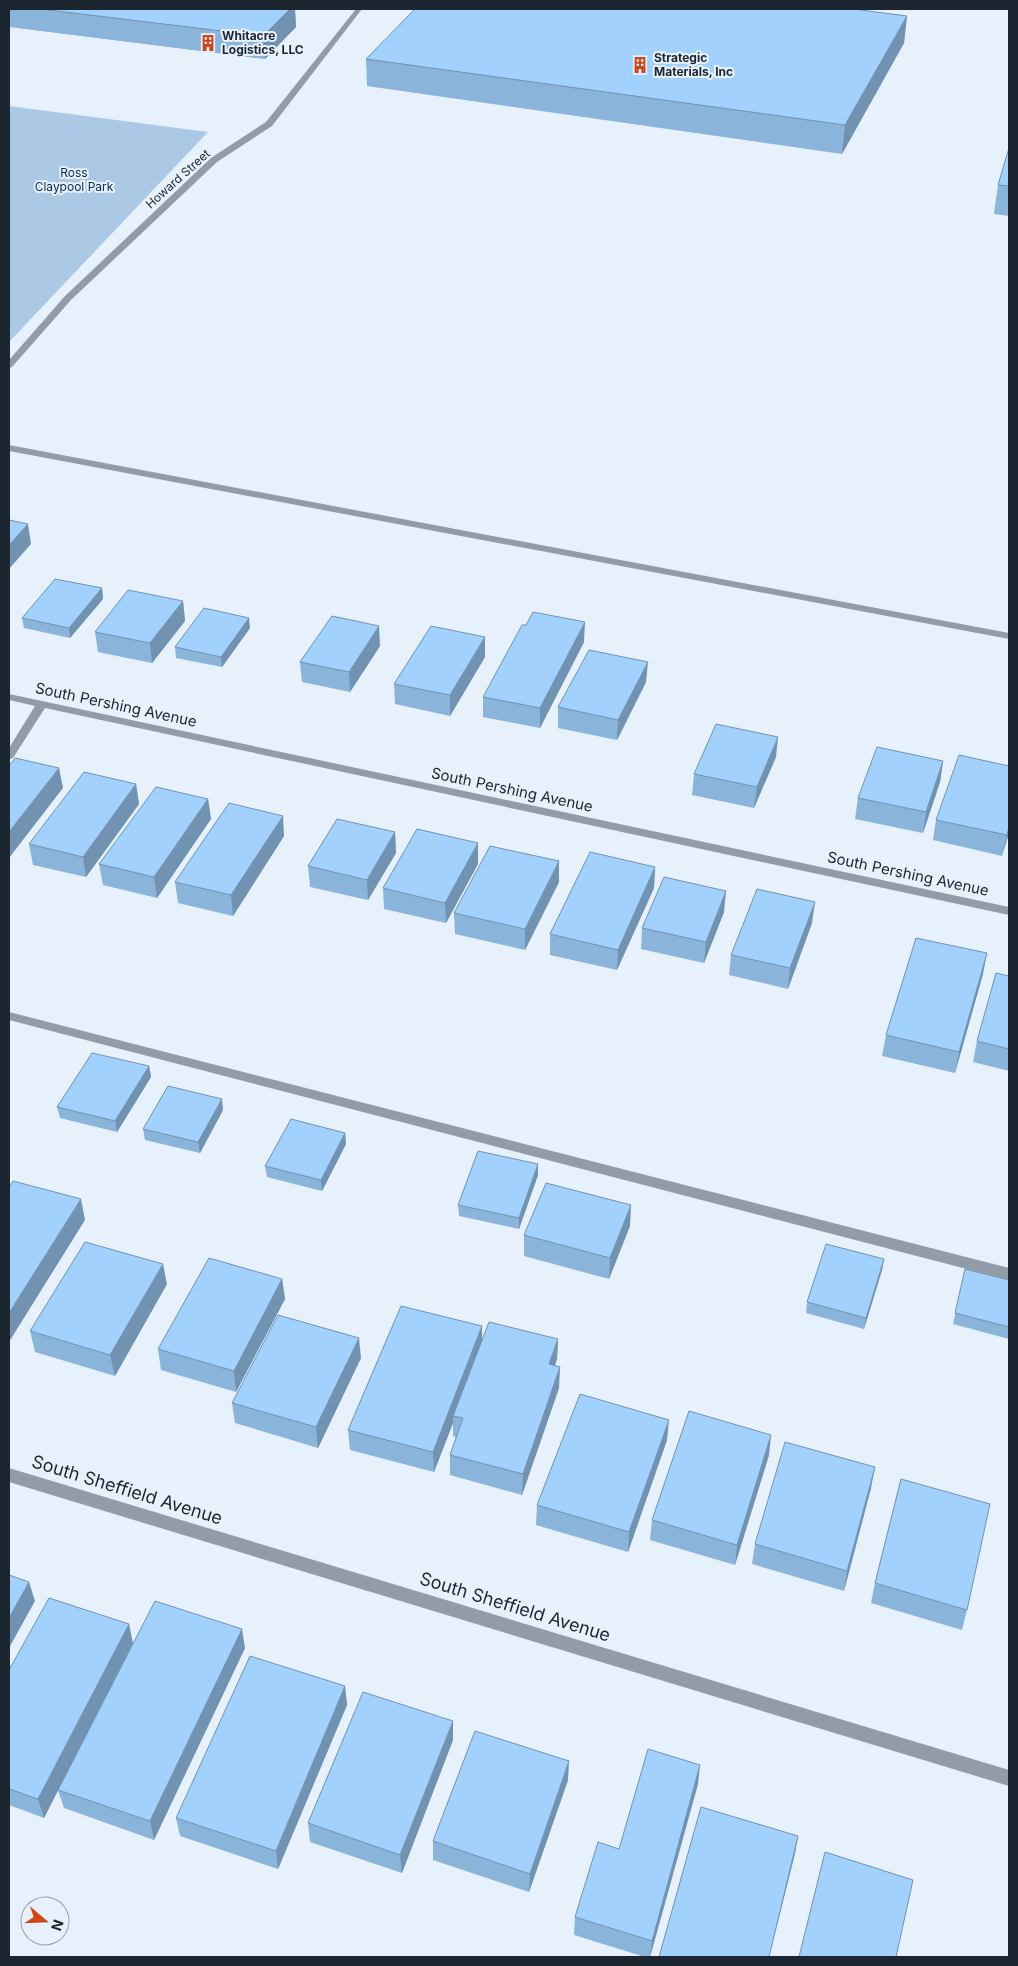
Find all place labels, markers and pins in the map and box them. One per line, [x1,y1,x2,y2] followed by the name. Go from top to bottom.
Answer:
[222,28,304,57] place label: Whitacre Logistics, LLC
[198,33,218,53] building icon: Whitacre Logistics, LLC
[654,50,733,79] place label: Strategic Materials, Inc
[630,55,650,75] building icon: Strategic Materials, Inc

